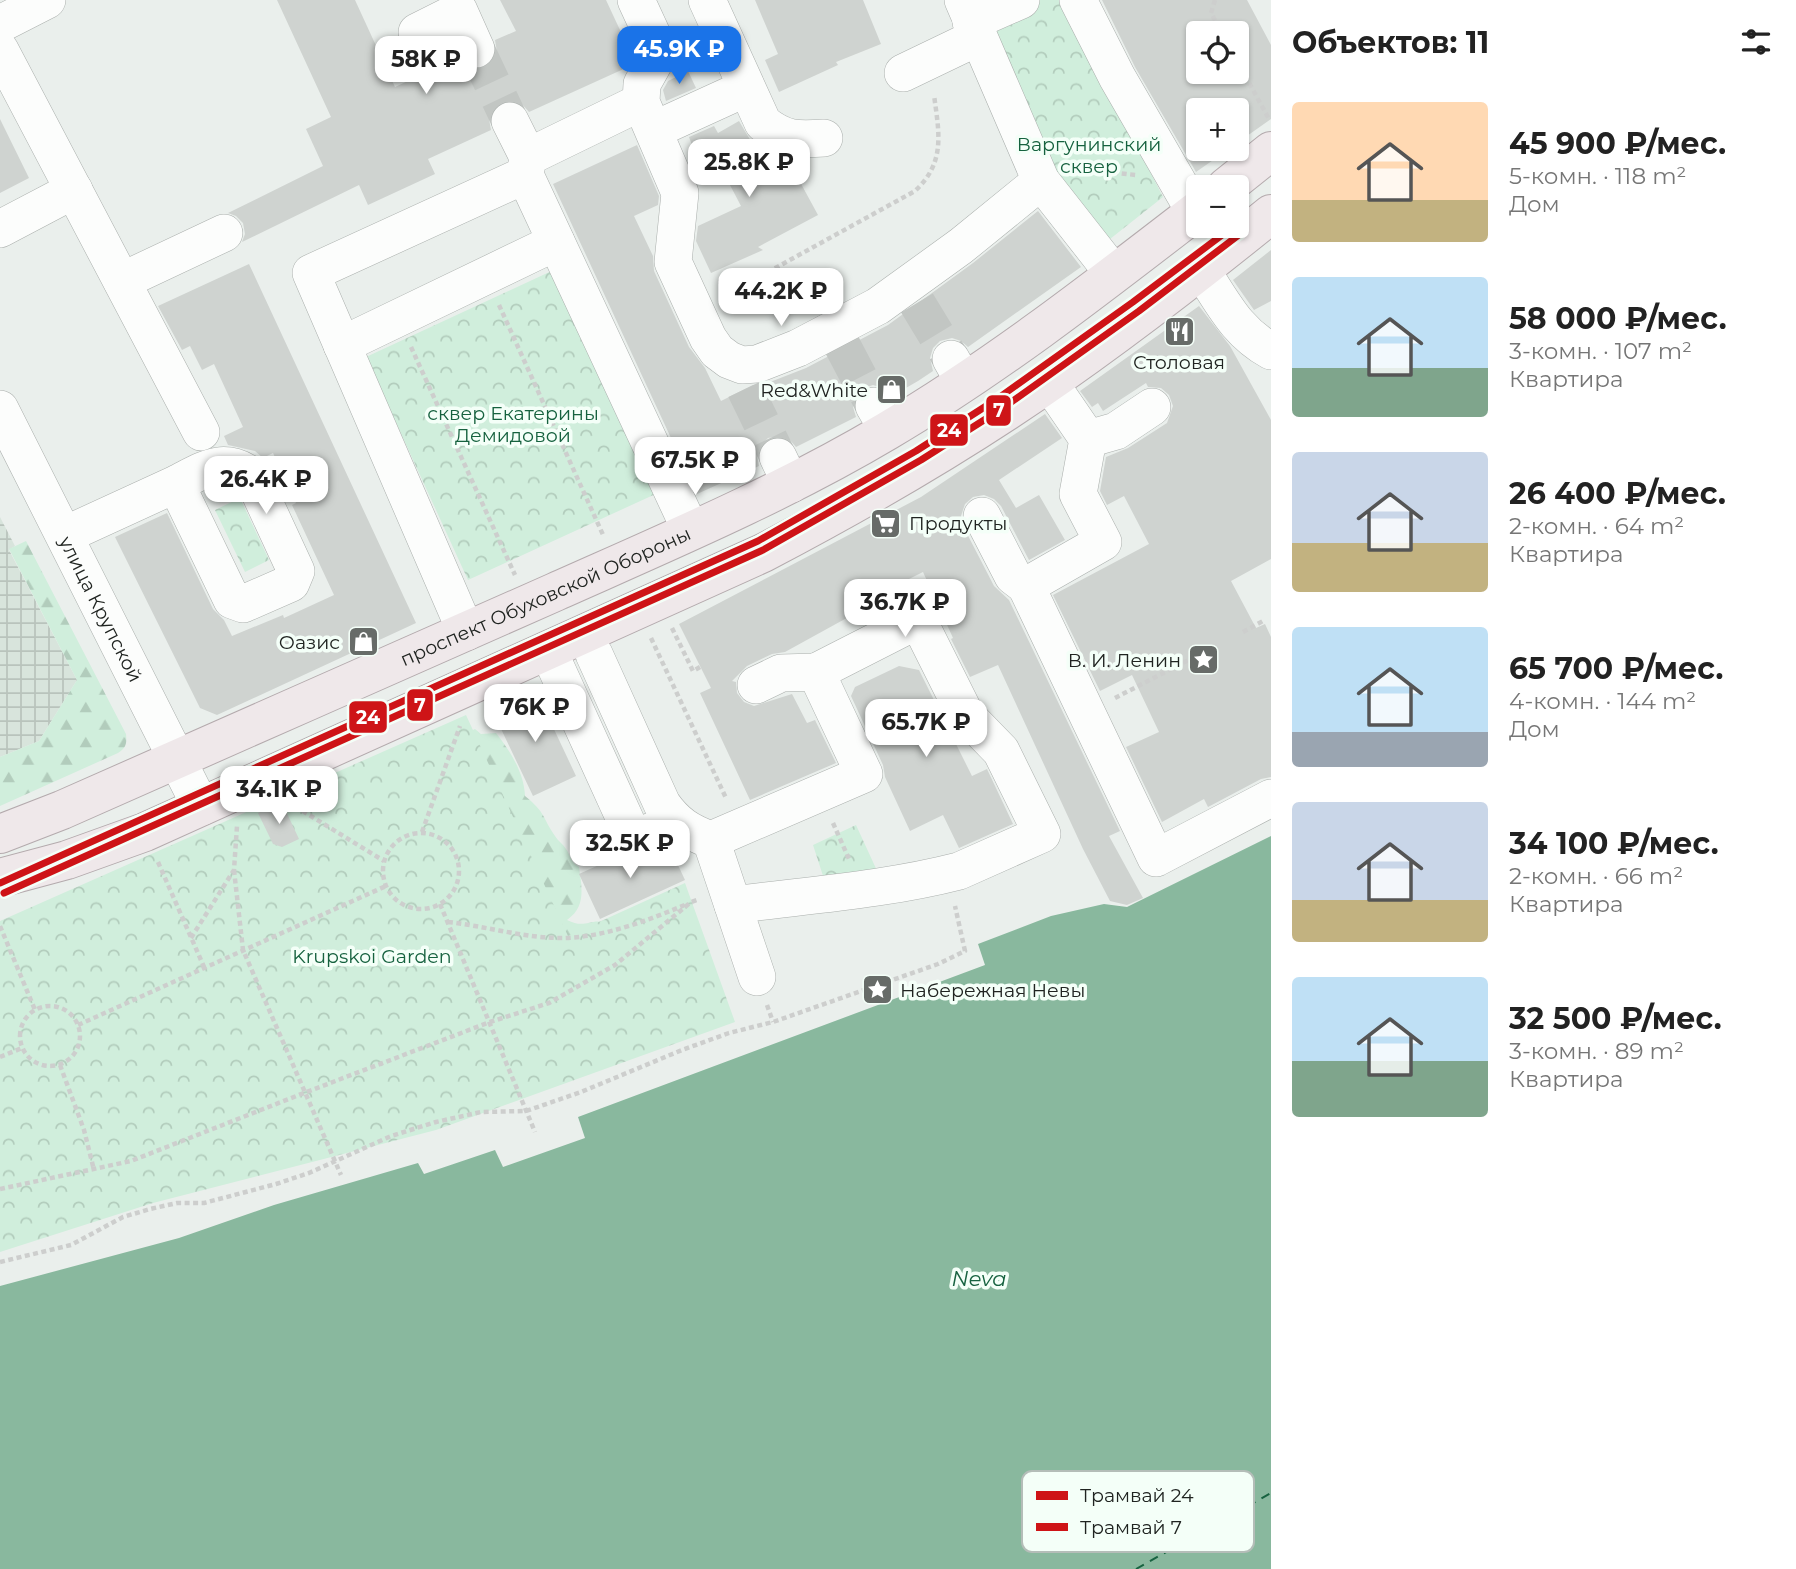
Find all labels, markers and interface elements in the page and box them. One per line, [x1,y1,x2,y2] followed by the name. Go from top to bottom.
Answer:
[1186,21,1249,238] map controls
[1186,21,1249,84] button: locate
[1737,23,1775,61] icon: filters
[1292,24,1489,61] text: Объектов: 11
[614,27,744,86] pin: 45.9K ₽
[633,35,725,63] text: 45.9K ₽
[377,36,475,96] pin: 58K ₽
[391,45,461,73] text: 58K ₽
[1186,98,1249,161] button: +
[1509,125,1726,162] text: 45 900 ₽/мес.
[1348,130,1432,214] icon: home
[1017,133,1161,178] park label: Варгунинский сквер
[684,140,814,199] pin: 25.8K ₽
[704,148,794,176] text: 25.8K ₽
[1509,162,1686,190] text: 5-комн. · 118 m²
[1186,175,1249,238] button: −
[1509,190,1560,218] text: Дом
[716,268,846,328] pin: 44.2K ₽
[734,277,828,305] text: 44.2K ₽
[1509,300,1727,337] text: 58 000 ₽/мес.
[1348,305,1432,389] icon: home
[1162,314,1196,348] restaurant icon: Столовая
[1509,337,1692,365] text: 3-комн. · 107 m²
[1133,351,1225,374] place label: Столовая
[1509,365,1623,393] text: Квартира
[874,373,908,407] shop icon: Red&White
[760,379,868,402] place label: Red&White
[985,394,1012,427] line badge: 7
[993,399,1005,422] text: 7
[427,402,599,447] park label: сквер Екатерины Демидовой
[929,413,969,447] line badge: 24
[937,419,961,442] text: 24
[630,438,760,497] pin: 67.5K ₽
[651,446,739,474] text: 67.5K ₽
[201,456,331,516] pin: 26.4K ₽
[220,465,312,493] text: 26.4K ₽
[1509,475,1726,512] text: 26 400 ₽/мес.
[1348,480,1432,564] icon: home
[869,506,903,540] supermarket icon: Продукты
[909,512,1007,535] place label: Продукты
[1509,512,1684,540] text: 2-комн. · 64 m²
[397,522,694,671] street label: проспект Обуховской Обороны
[54,531,147,686] street label: улица Крупской
[1509,540,1623,568] text: Квартира
[840,580,970,639] pin: 36.7K ₽
[860,588,950,616] text: 36.7K ₽
[346,625,380,659] shop icon: Оазис
[279,631,340,654] place label: Оазис
[1187,643,1221,677] place icon: В. И. Ленин
[1068,649,1181,672] place label: В. И. Ленин
[1509,650,1723,687] text: 65 700 ₽/мес.
[1348,655,1432,739] icon: home
[486,684,584,744] pin: 76K ₽
[1509,687,1696,715] text: 4-комн. · 144 m²
[406,688,434,722] line badge: 7
[500,693,570,721] text: 76K ₽
[414,694,426,717] text: 7
[348,700,388,734] line badge: 24
[861,700,991,759] pin: 65.7K ₽
[356,706,380,729] text: 24
[881,708,971,736] text: 65.7K ₽
[1509,715,1560,743] text: Дом
[214,766,344,826] pin: 34.1K ₽
[236,775,322,803] text: 34.1K ₽
[565,820,695,880] pin: 32.5K ₽
[1509,825,1719,862] text: 34 100 ₽/мес.
[586,829,674,857] text: 32.5K ₽
[1348,830,1432,914] icon: home
[1509,862,1683,890] text: 2-комн. · 66 m²
[1509,890,1623,918] text: Квартира
[292,945,452,968] park label: Krupskoi Garden
[860,973,894,1007] place icon: Набережная Невы
[900,979,1085,1002] place label: Набережная Невы
[1509,1000,1722,1037] text: 32 500 ₽/мес.
[1348,1005,1432,1089] icon: home
[1509,1037,1684,1065] text: 3-комн. · 89 m²
[1509,1065,1623,1093] text: Квартира
[952,1266,1006,1291] water label: Neva
[1022,1471,1254,1552] legend
[1080,1484,1194,1507] text: Трамвай 24
[1080,1516,1182,1539] text: Трамвай 7

